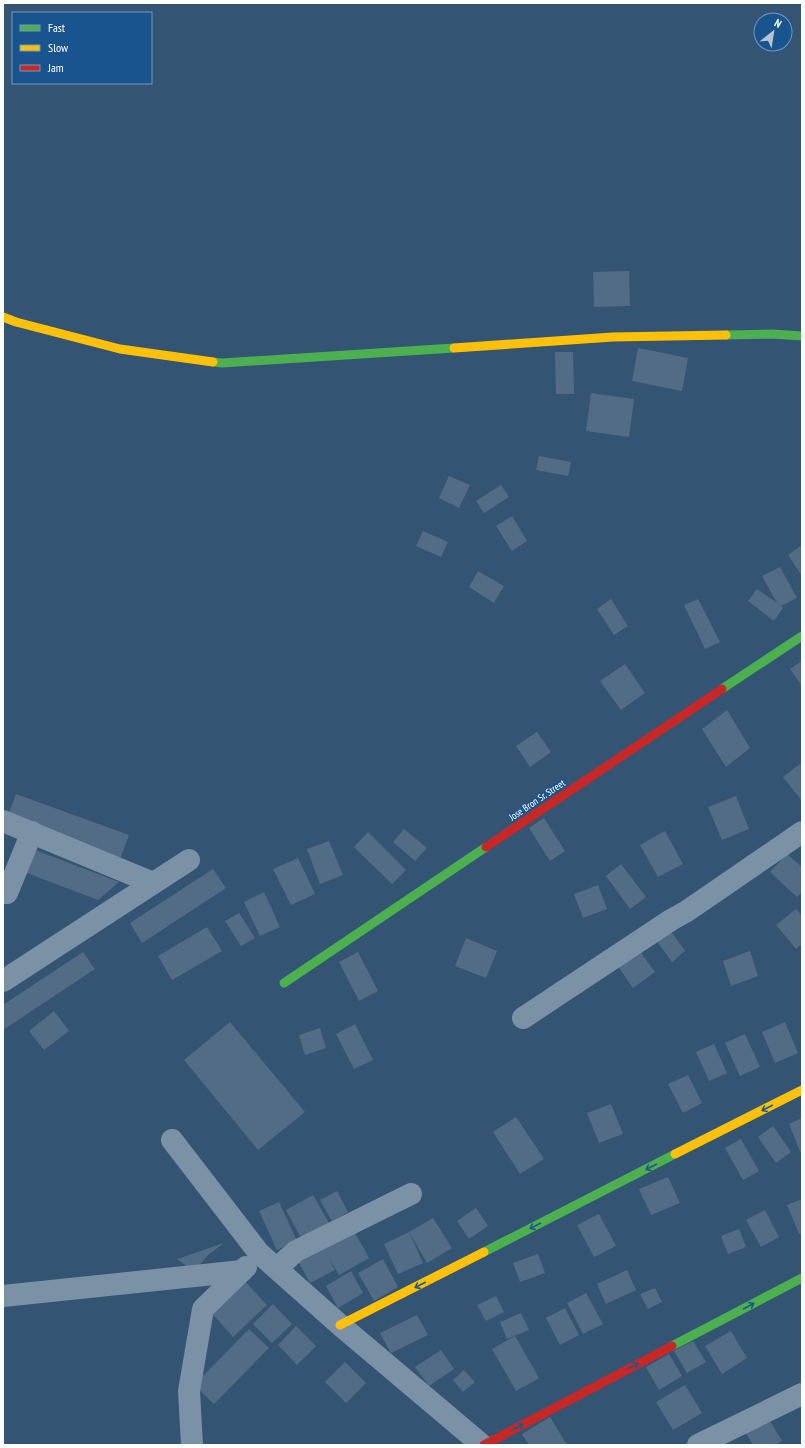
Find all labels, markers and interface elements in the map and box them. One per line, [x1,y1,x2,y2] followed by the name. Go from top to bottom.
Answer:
[12,12,152,84] legend
[753,12,793,52] north arrow
[772,16,784,31] text: N
[48,20,66,35] text: Fast
[48,40,69,55] text: Slow
[47,60,64,75] text: Jam
[506,776,568,824] street label: Jose Bron Sr. Street
[761,1105,773,1112] one-way arrow
[646,1164,658,1171] one-way arrow
[530,1222,542,1230] one-way arrow
[414,1281,426,1289] one-way arrow
[742,1302,754,1309] one-way arrow
[627,1362,639,1370] one-way arrow
[512,1423,524,1430] one-way arrow

